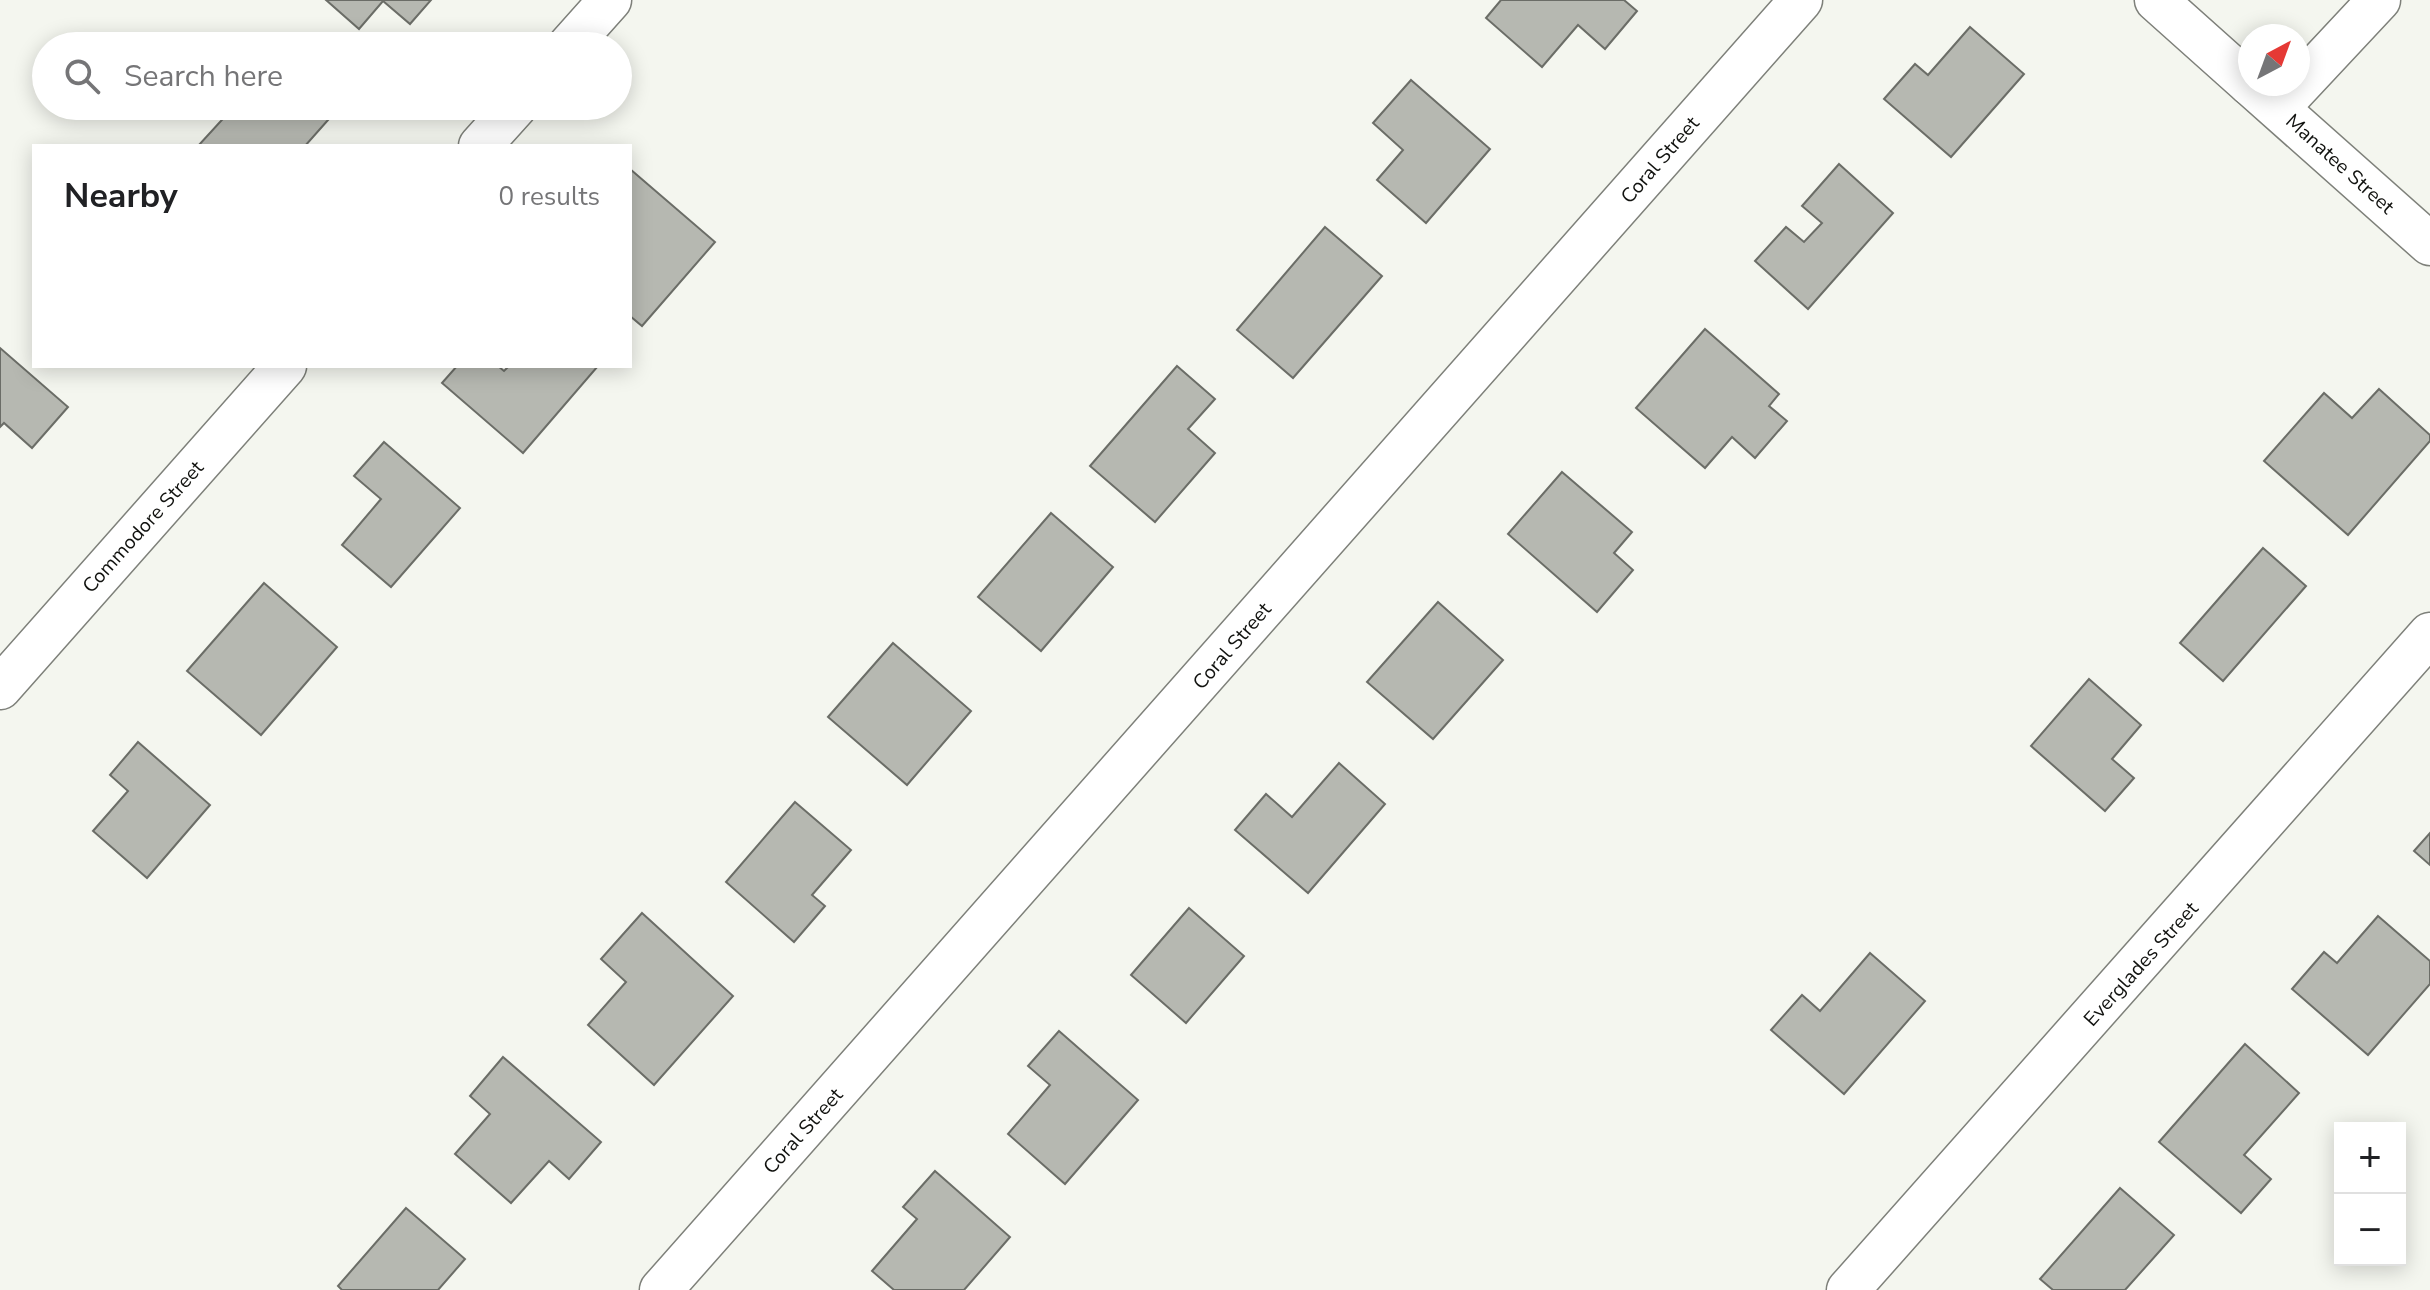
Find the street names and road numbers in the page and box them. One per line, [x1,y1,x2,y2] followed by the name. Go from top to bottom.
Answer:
[2280,108,2401,221] street label: Manatee Street
[1615,110,1706,209] street label: Coral Street
[76,454,210,599] street label: Commodore Street
[1187,596,1278,695] street label: Coral Street
[2078,895,2205,1032] street label: Everglades Street
[757,1081,850,1180] street label: Coral Street

